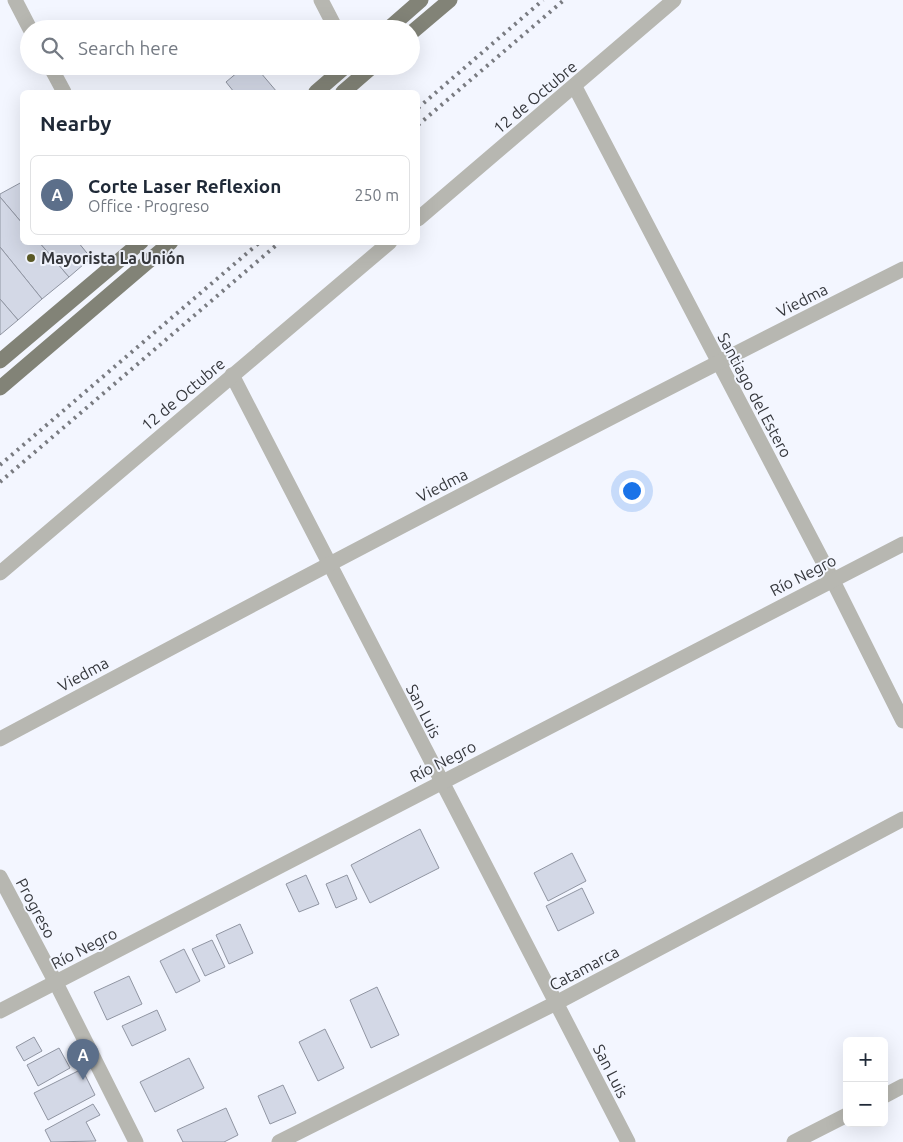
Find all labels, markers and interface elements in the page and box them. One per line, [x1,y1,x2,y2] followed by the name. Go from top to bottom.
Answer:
[20,20,420,75] search box
[38,34,66,62] icon: search
[78,37,178,59] text: Search here
[490,57,580,137] street label: 12 de Octubre
[40,111,111,135] text: Nearby
[88,175,281,197] text: Corte Laser Reflexion
[51,186,63,204] text: A
[354,186,399,204] text: 250 m
[88,197,209,215] text: Office · Progreso
[41,249,185,267] place label: Mayorista La Unión
[25,252,37,264] marker: Mayorista La Unión
[774,280,830,320] street label: Viedma
[714,329,796,461] street label: Santiago del Estero
[138,354,228,434] street label: 12 de Octubre
[414,465,470,505] street label: Viedma
[619,478,645,504] your location
[767,551,839,599] street label: Río Negro
[55,653,111,695] street label: Viedma
[403,681,445,741] street label: San Luis
[407,737,479,785] street label: Río Negro
[13,875,59,941] street label: Progreso
[48,924,120,972] street label: Río Negro
[546,942,622,994] street label: Catamarca
[843,1037,888,1127] map controls
[843,1037,888,1082] button: +
[67,1039,99,1080] pin: A
[590,1041,632,1101] street label: San Luis
[843,1082,888,1127] button: −

